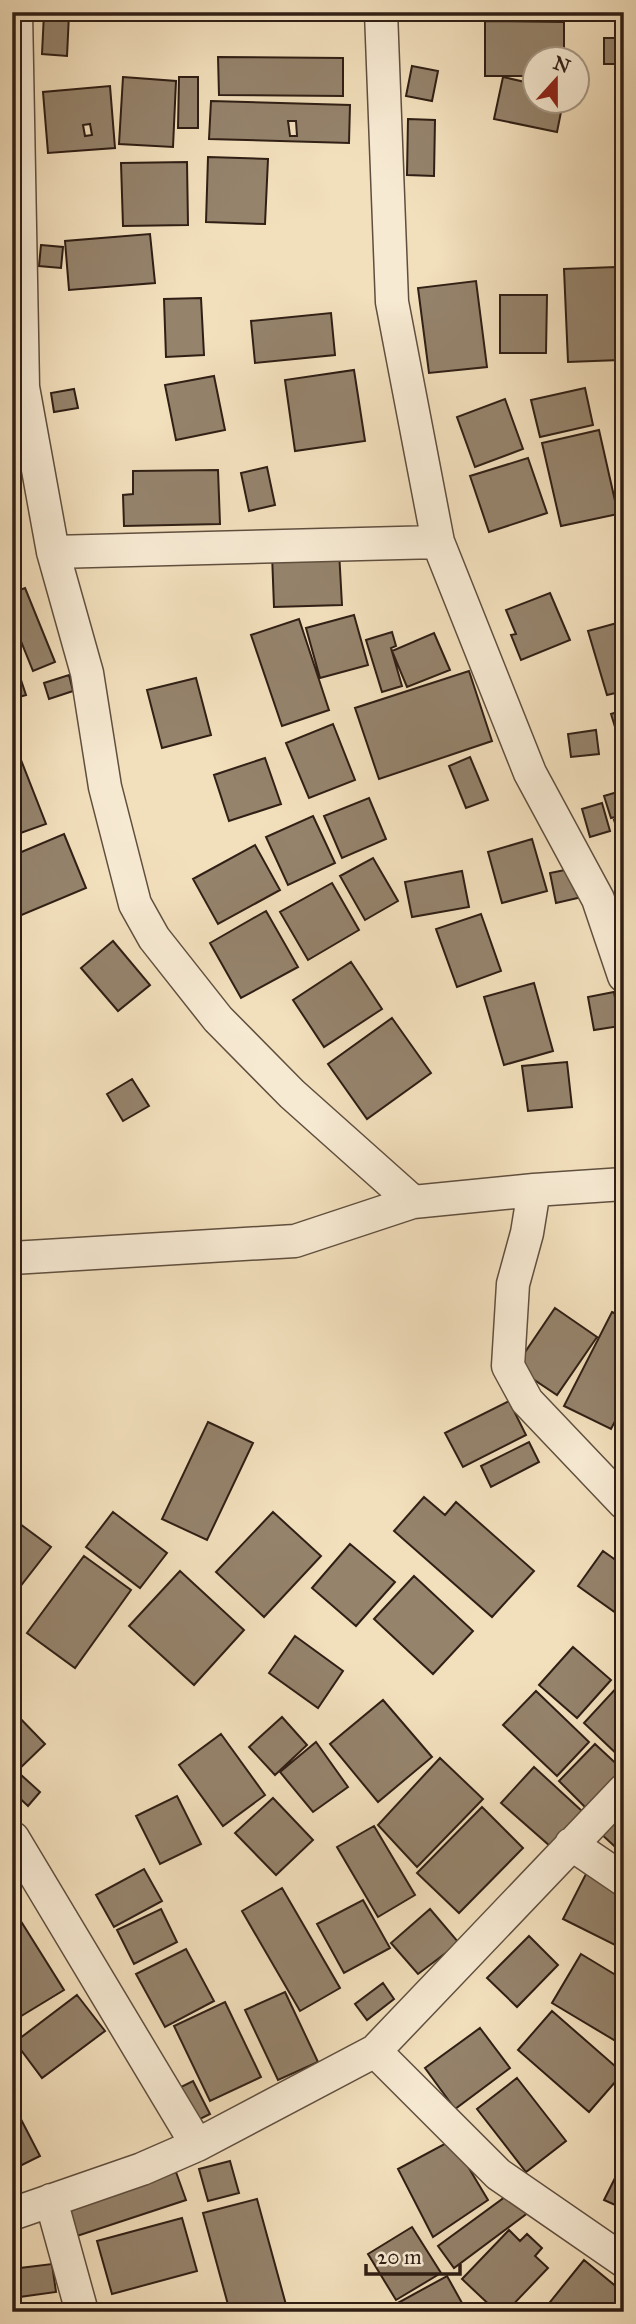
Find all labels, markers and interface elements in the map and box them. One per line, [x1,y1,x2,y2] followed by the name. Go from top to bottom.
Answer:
[520,46,590,116] north arrow
[550,51,574,78] text: N
[366,2233,461,2277] scale bar
[377,2244,422,2270] text: 20 m

